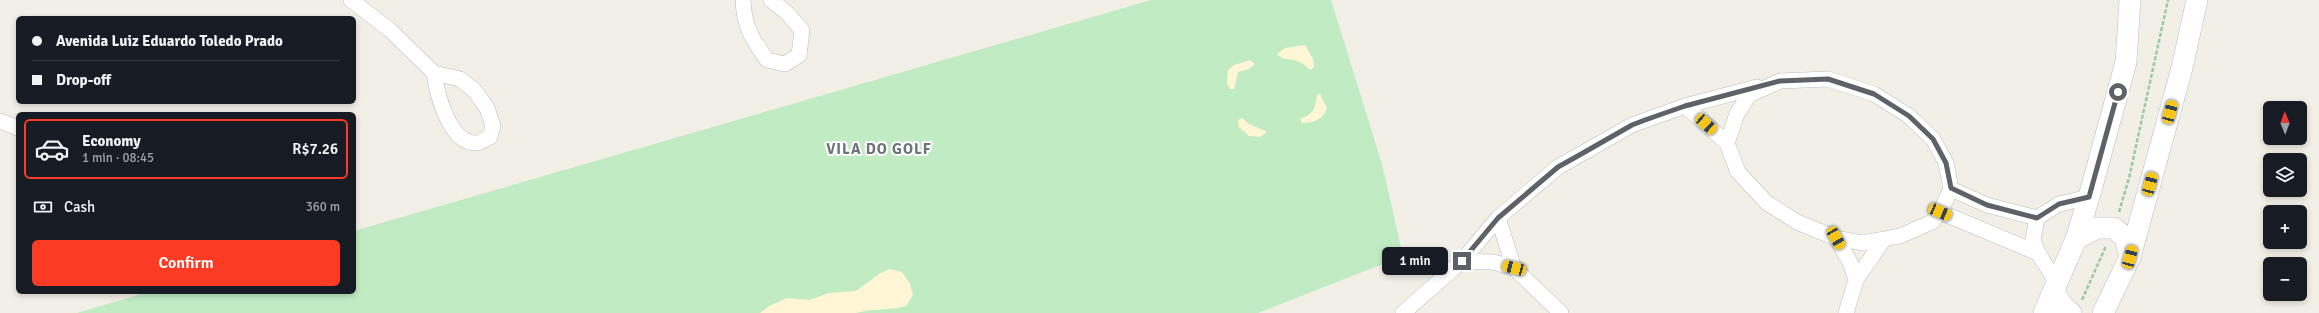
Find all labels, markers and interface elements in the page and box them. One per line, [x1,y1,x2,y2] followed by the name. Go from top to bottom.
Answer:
[56,32,283,50] text: Avenida Luiz Eduardo Toledo Prado
[56,71,111,89] text: Drop-off
[2109,83,2127,101] route start
[2161,99,2179,125] car
[2263,101,2307,145] north arrow
[2263,101,2307,301] map controls
[1693,112,1719,136] car
[34,131,70,167] icon: car
[82,132,141,150] text: Economy
[292,140,338,158] text: R$7.26
[826,140,932,158] district label: VILA DO GOLF
[82,150,154,166] text: 1 min · 08:45
[2263,153,2307,197] button: layers
[2141,171,2159,197] car
[32,196,54,218] icon: cash
[64,198,95,216] text: Cash
[306,199,340,215] text: 360 m
[1927,202,1953,222] car
[2263,205,2307,249] button: +
[1825,225,1847,251] car
[32,240,340,286] button: Confirm
[2121,244,2139,270] car
[1382,247,1448,275] callout: 1 min
[1453,252,1471,270] route end
[1399,253,1431,269] text: 1 min
[2263,257,2307,301] button: −
[1501,259,1527,277] car

